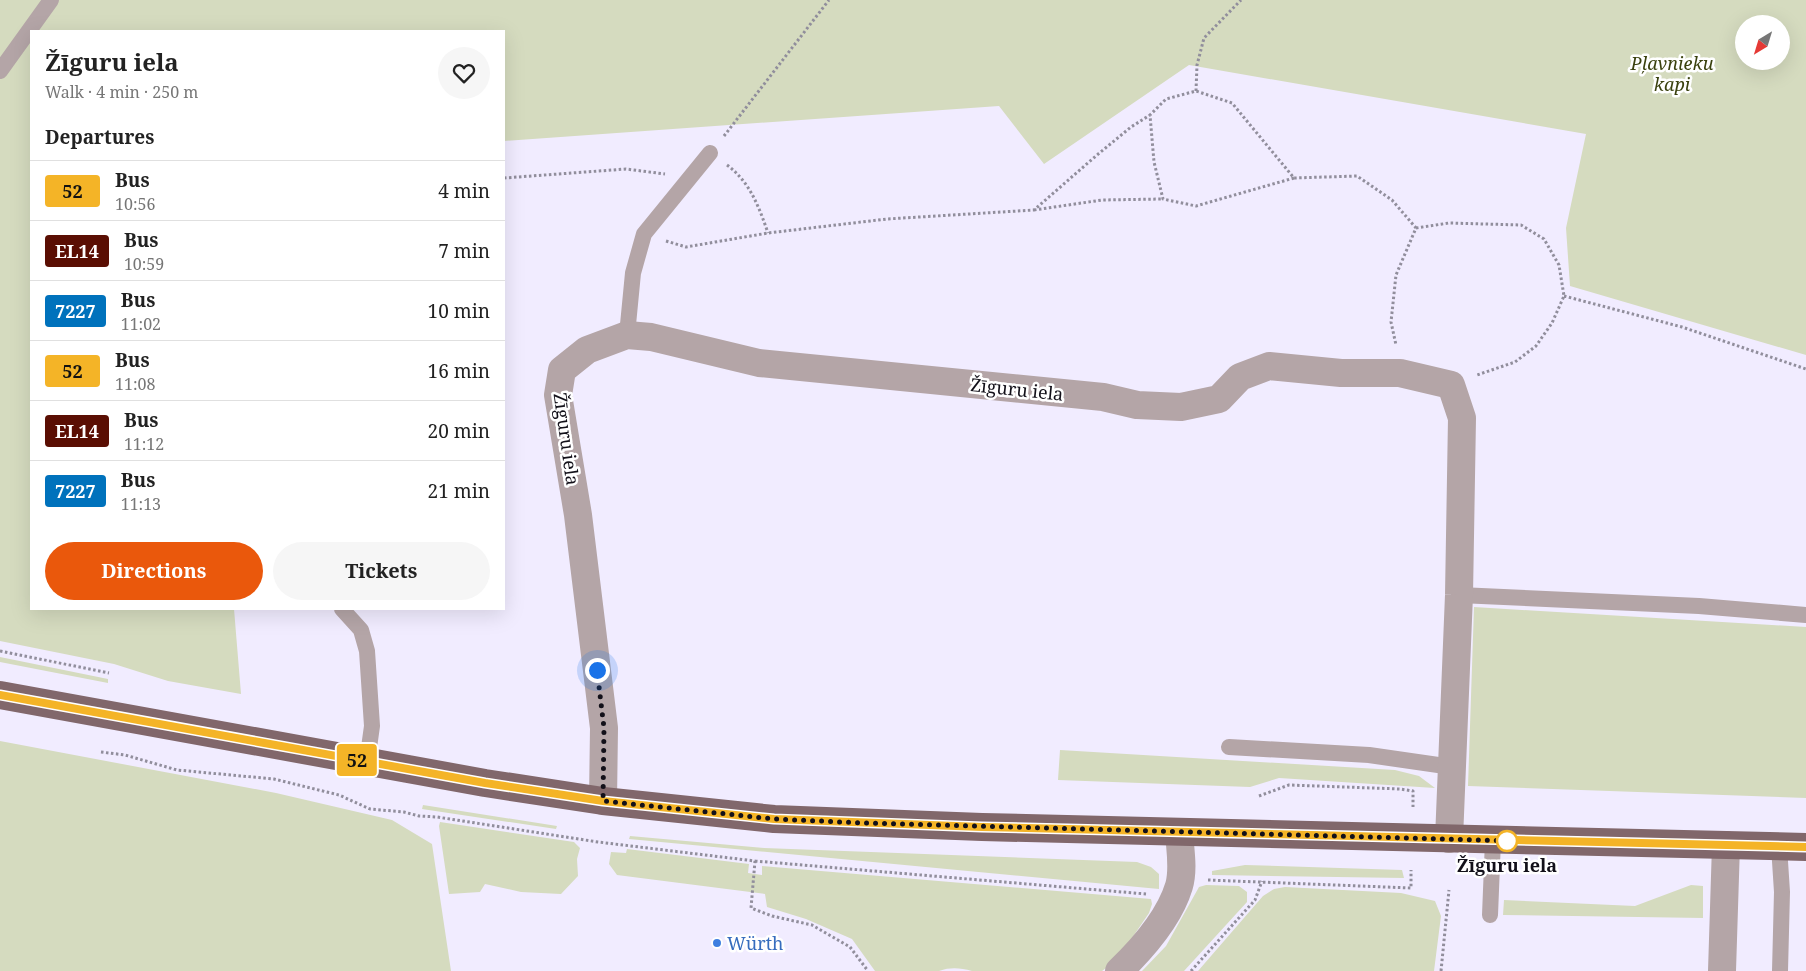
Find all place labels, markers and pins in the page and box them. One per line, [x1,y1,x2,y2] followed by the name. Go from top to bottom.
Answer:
[1496,830,1518,852] marker: Žīguru iela
[1457,853,1557,877] place label: Žīguru iela
[727,931,784,955] place label: Würth
[711,937,723,949] marker: Würth

